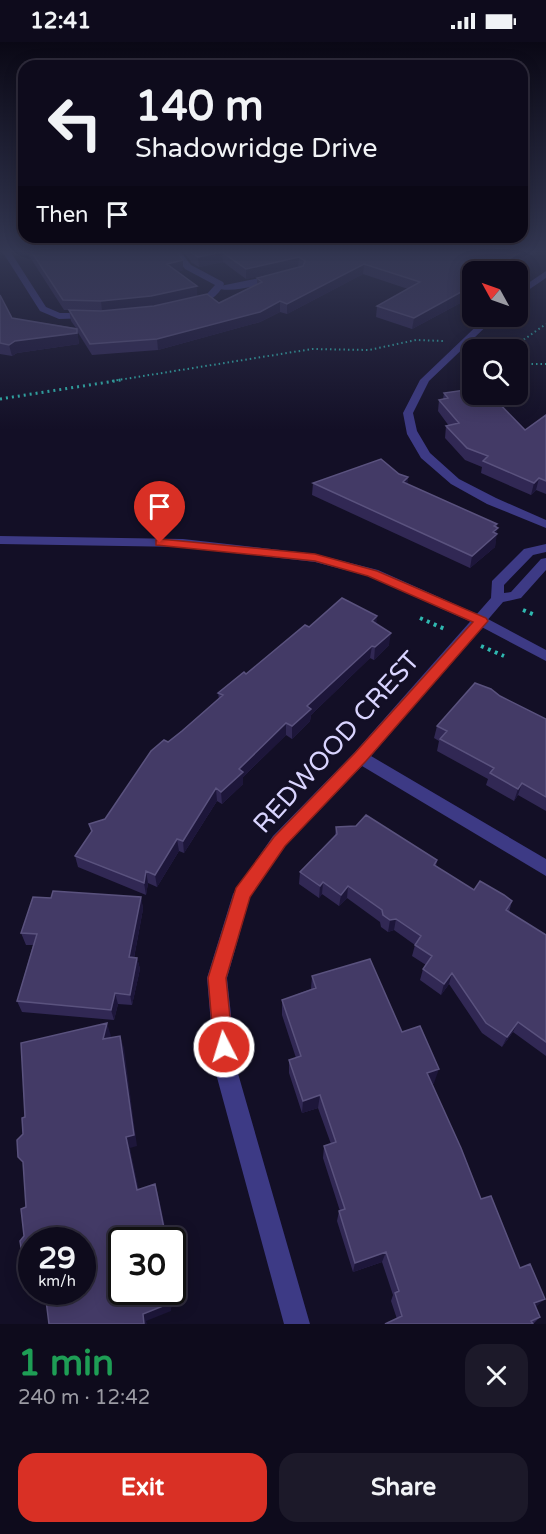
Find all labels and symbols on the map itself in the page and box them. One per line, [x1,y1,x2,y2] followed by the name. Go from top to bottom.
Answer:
[462,261,528,327] north arrow
[134,481,185,543] pin
[247,645,426,839] street label: REDWOOD CREST
[192,1015,256,1079] position arrow
[108,1227,186,1305] speed limit sign: 30

